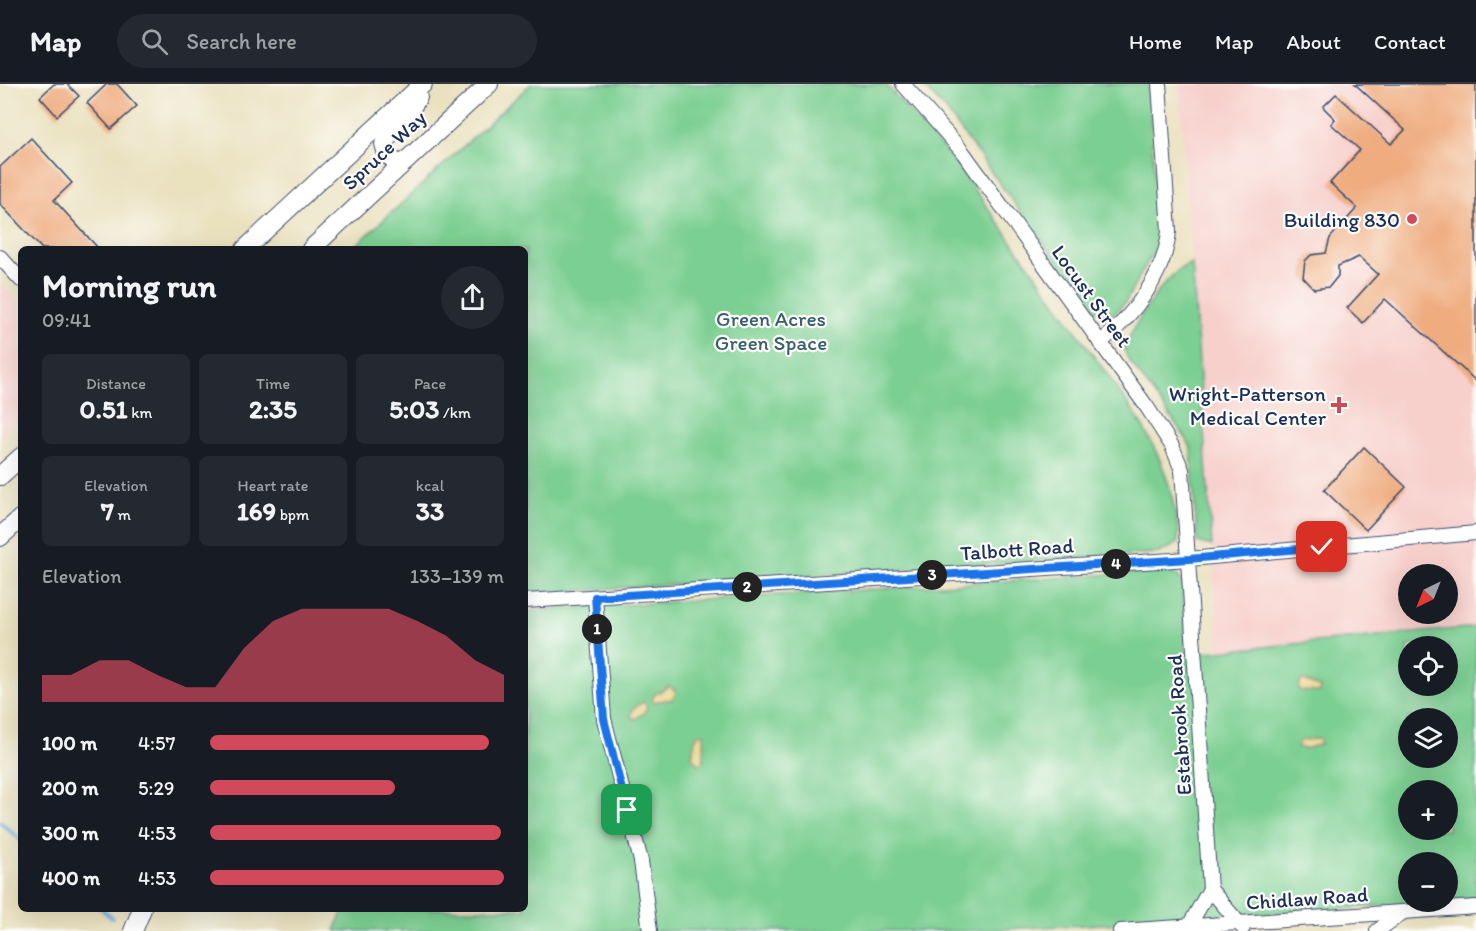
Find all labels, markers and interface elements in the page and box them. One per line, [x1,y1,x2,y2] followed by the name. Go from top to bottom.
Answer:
[117,14,537,68] search box
[30,24,81,58] text: Map
[138,25,171,58] icon: search
[186,28,297,55] text: Search here
[1129,29,1182,54] text: Home
[1215,29,1254,54] text: Map
[1287,29,1341,54] text: About
[1374,29,1446,54] text: Contact
[337,105,431,195] street label: Spruce Way
[1284,207,1400,232] place label: Building 830
[1405,212,1419,226] marker: Building 830
[1047,240,1137,352] street label: Locust Street
[42,266,217,305] text: Morning run
[441,266,504,329] button: share
[715,306,827,355] park label: Green Acres Green Space
[42,308,91,332] text: 09:41
[86,374,146,393] text: Distance
[256,374,290,393] text: Time
[414,374,446,393] text: Pace
[1169,381,1327,430] place label: Wright-Patterson Medical Center
[80,393,128,425] text: 0.51
[249,393,297,425] text: 2:35
[389,393,439,425] text: 5:03
[1330,396,1348,414] marker: Wright-Patterson Medical Center
[128,403,152,422] text: km
[439,403,471,422] text: /km
[84,476,148,495] text: Elevation
[238,476,308,495] text: Heart rate
[416,476,444,495] text: kcal
[101,495,114,527] text: 7
[237,495,276,527] text: 169
[416,495,444,527] text: 33
[114,505,131,524] text: m
[276,505,309,524] text: bpm
[1296,521,1347,572] pin
[1305,530,1338,563] icon: check
[959,533,1075,565] street label: Talbott Road
[1101,549,1131,579] pin: 4
[1111,554,1121,573] text: 4
[917,560,947,590] pin: 3
[42,564,121,588] text: Elevation
[410,564,504,588] text: 133–139 m
[1398,564,1458,624] north arrow
[1398,564,1458,912] map controls
[928,565,936,584] text: 3
[732,572,762,602] pin: 2
[743,577,751,596] text: 2
[582,614,612,644] pin: 1
[593,619,601,638] text: 1
[1398,636,1458,696] button: locate
[1162,653,1196,796] street label: Estabrook Road
[1398,708,1458,768] button: layers
[42,731,97,755] text: 100 m
[138,731,175,755] text: 4:57
[42,776,98,800] text: 200 m
[138,776,174,800] text: 5:29
[1398,780,1458,840] button: +
[601,784,652,835] pin
[610,793,643,826] icon: arrive
[42,821,99,845] text: 300 m
[138,821,176,845] text: 4:53
[1398,852,1458,912] button: −
[42,866,100,890] text: 400 m
[138,866,176,890] text: 4:53
[1245,881,1369,915] street label: Chidlaw Road

